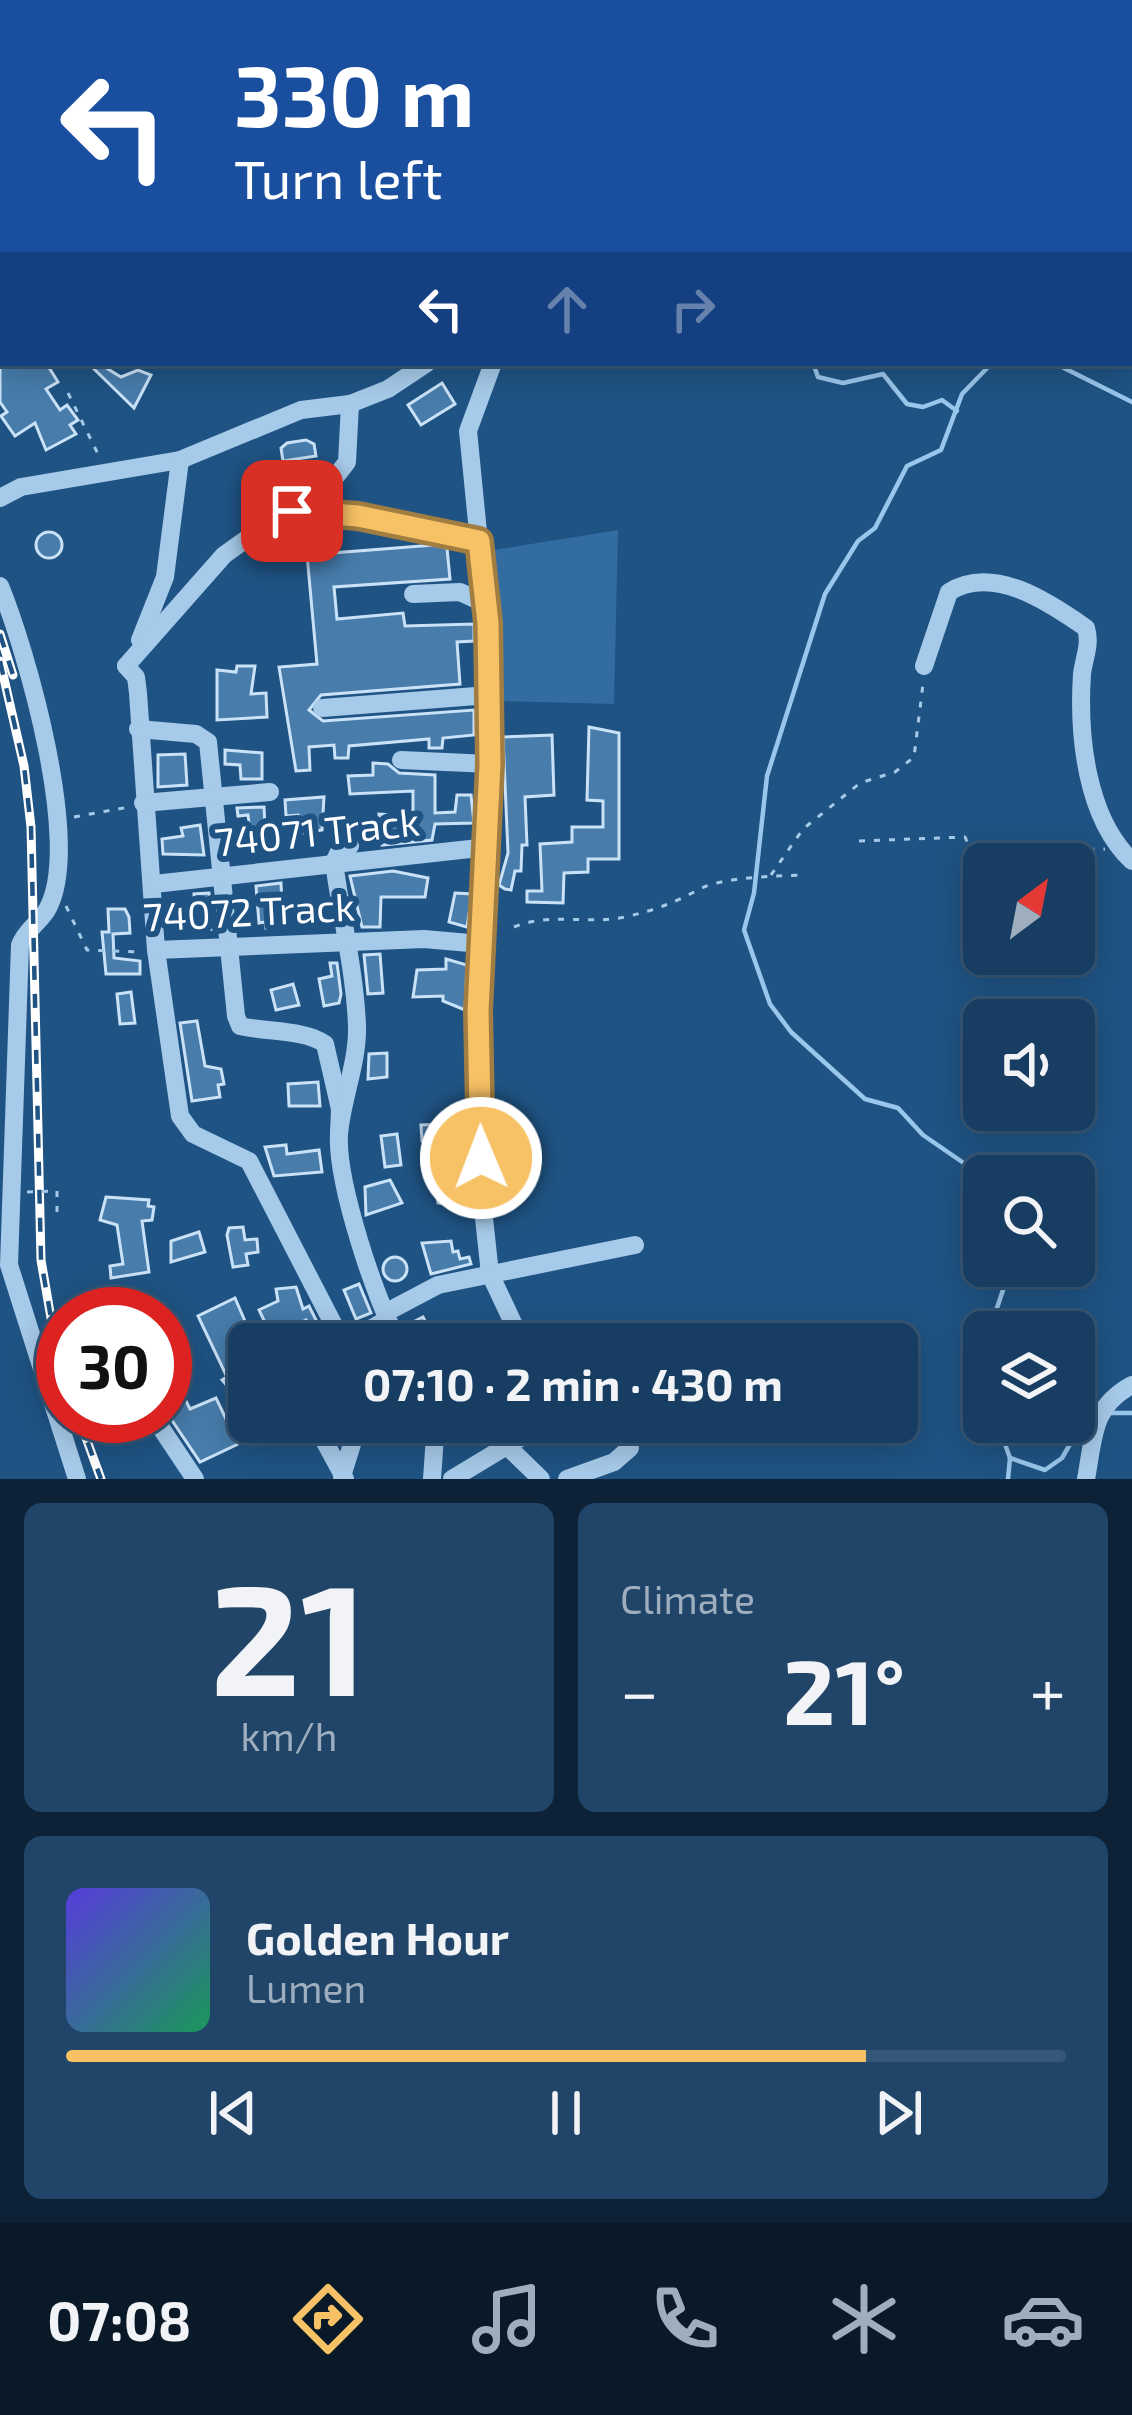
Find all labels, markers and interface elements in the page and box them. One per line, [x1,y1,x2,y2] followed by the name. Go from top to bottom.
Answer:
[234,43,474,144] text: 330 m
[36,48,192,204] icon: left
[234,145,443,210] text: Turn left
[408,276,474,342] icon: left
[534,276,600,342] icon: ahead
[660,276,726,342] icon: right
[241,460,343,562] pin
[259,478,325,544] icon: arrive
[212,796,422,865] street label: 74071 Track
[963,843,1095,975] north arrow
[963,843,1095,1443] map controls
[142,881,356,940] street label: 74072 Track
[963,999,1095,1131] button: sound
[418,1095,544,1221] position arrow
[963,1155,1095,1287] button: search
[36,1287,192,1443] speed limit sign: 30
[963,1311,1095,1443] button: layers
[363,1356,783,1410] text: 07:10 · 2 min · 430 m
[210,1540,368,1727] text: 21
[620,1575,755,1622] text: Climate
[783,1635,905,1743] text: 21°
[620,1650,659,1729] text: −
[1030,1650,1066,1729] text: +
[241,1712,337,1759] text: km/h
[246,1910,509,1964] text: Golden Hour
[246,1964,366,2011] text: Lumen
[200,2080,266,2146] icon: previous
[533,2080,599,2146] icon: pause
[866,2080,932,2146] icon: next
[286,2277,370,2361] icon: directions
[465,2277,549,2361] icon: music
[643,2277,727,2361] icon: phone
[822,2277,906,2361] icon: climate
[1001,2277,1085,2361] icon: car
[47,2287,192,2352] text: 07:08

